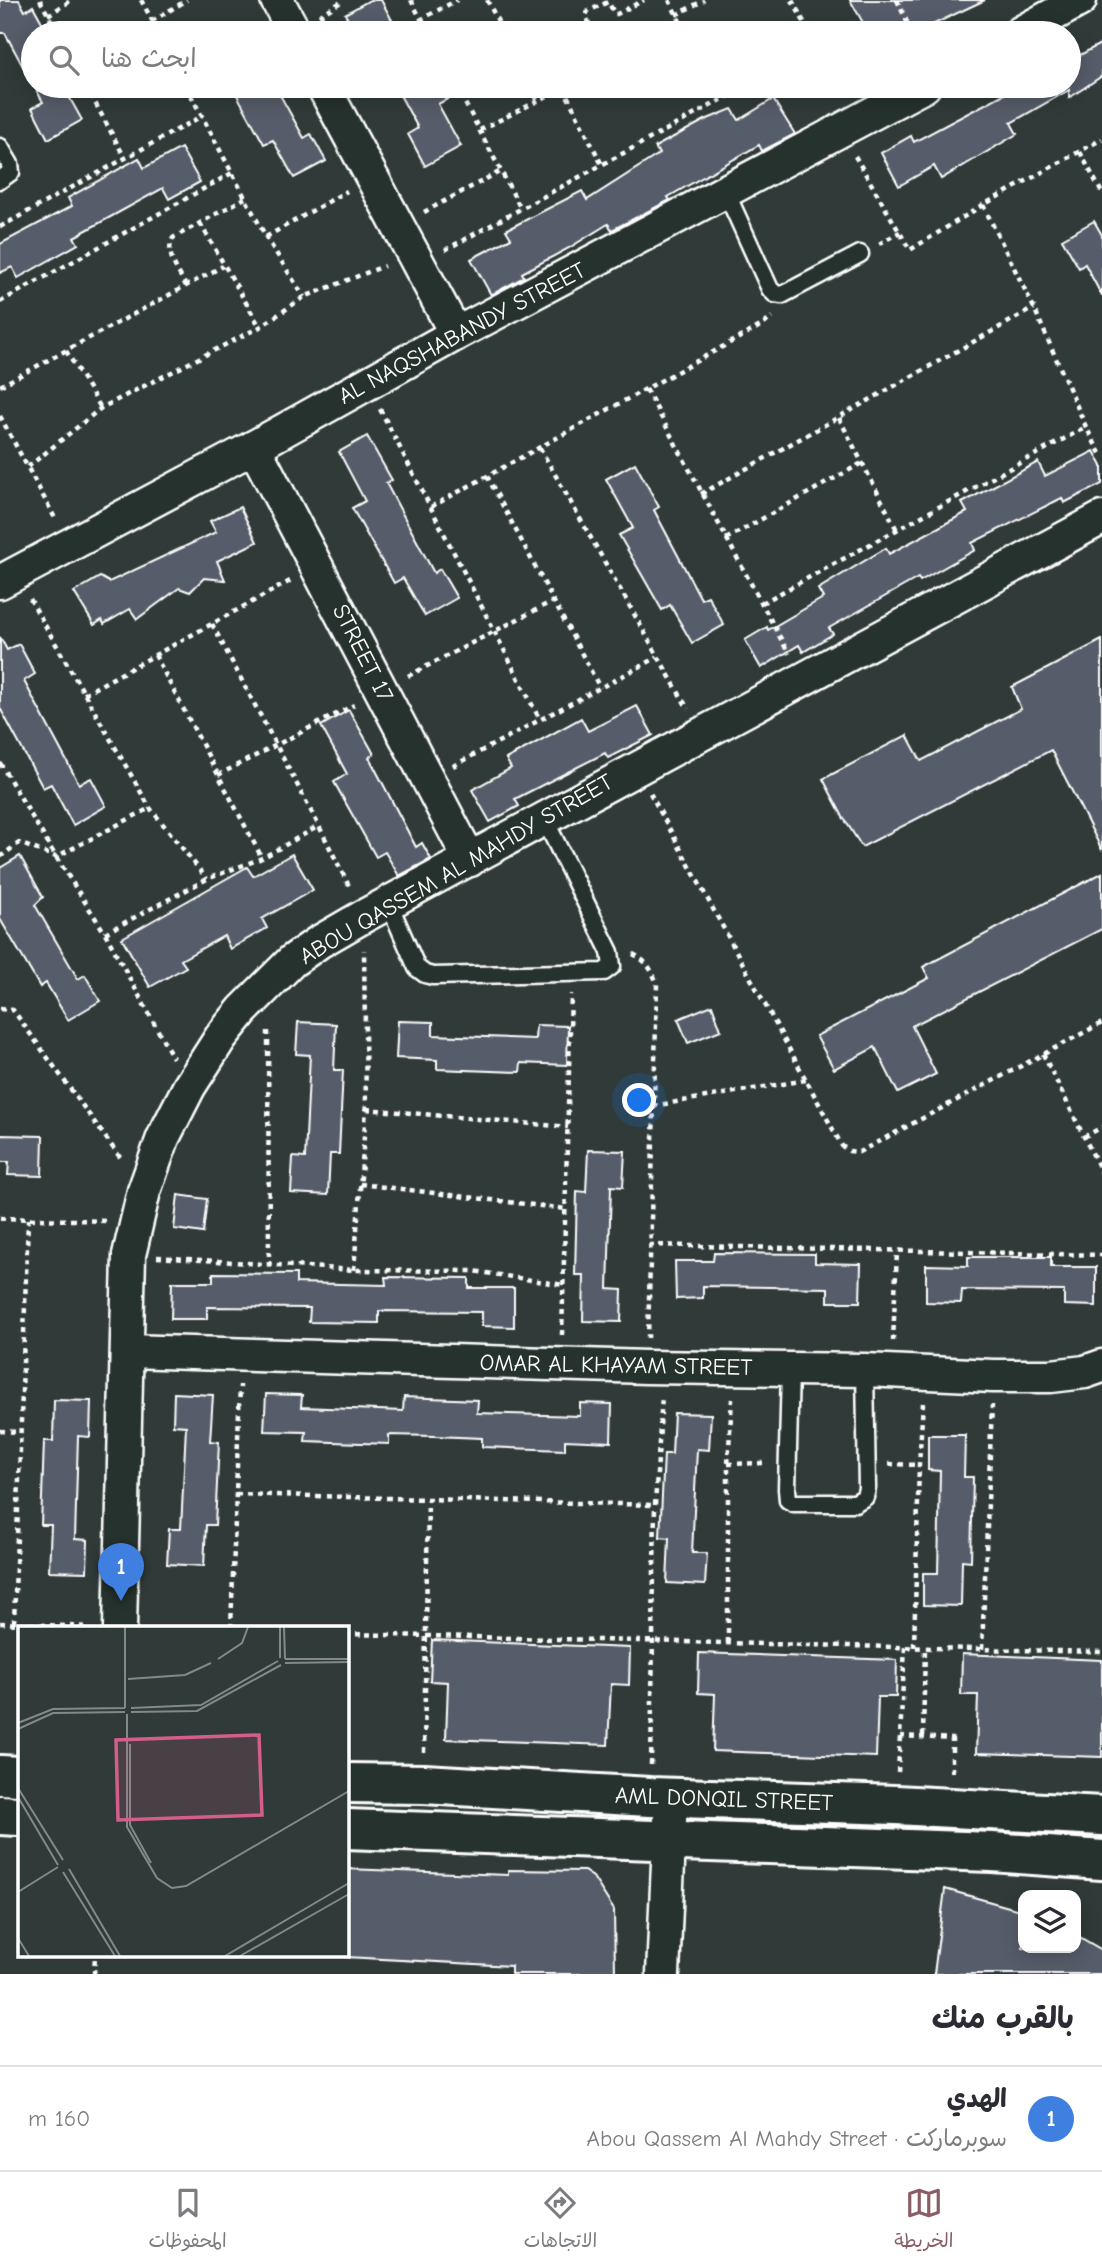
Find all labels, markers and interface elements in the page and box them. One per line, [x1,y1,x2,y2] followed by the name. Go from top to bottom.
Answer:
[21,21,1081,98] search box
[45,41,83,79] icon: search
[101,44,197,74] text: ابحث هنا
[334,256,590,410] street label: AL NAQSHABANDY STREET
[327,600,399,706] street label: STREET 17
[295,768,617,970] street label: ABOU QASSEM AL MAHDY STREET
[622,1083,656,1117] your location
[479,1349,753,1381] street label: OMAR AL KHAYAM STREET
[98,1543,144,1601] pin: 1
[18,1626,348,1956] inset map
[615,1782,833,1816] street label: AML DONQIL STREET
[1018,1890,1081,1953] map controls
[1018,1890,1081,1953] button: layers
[932,2001,1074,2036] text: بالقرب منك
[947,2084,1007,2114] text: الهدي
[28,2105,90,2132] text: 160 m
[1046,2105,1056,2132] text: 1
[587,2125,1007,2152] text: سوبرماركت · Abou Qassem Al Mahdy Street
[149,2184,227,2257] tab: المحفوظات
[524,2184,597,2257] tab: الاتجاهات
[894,2184,953,2257] tab: الخريطة

